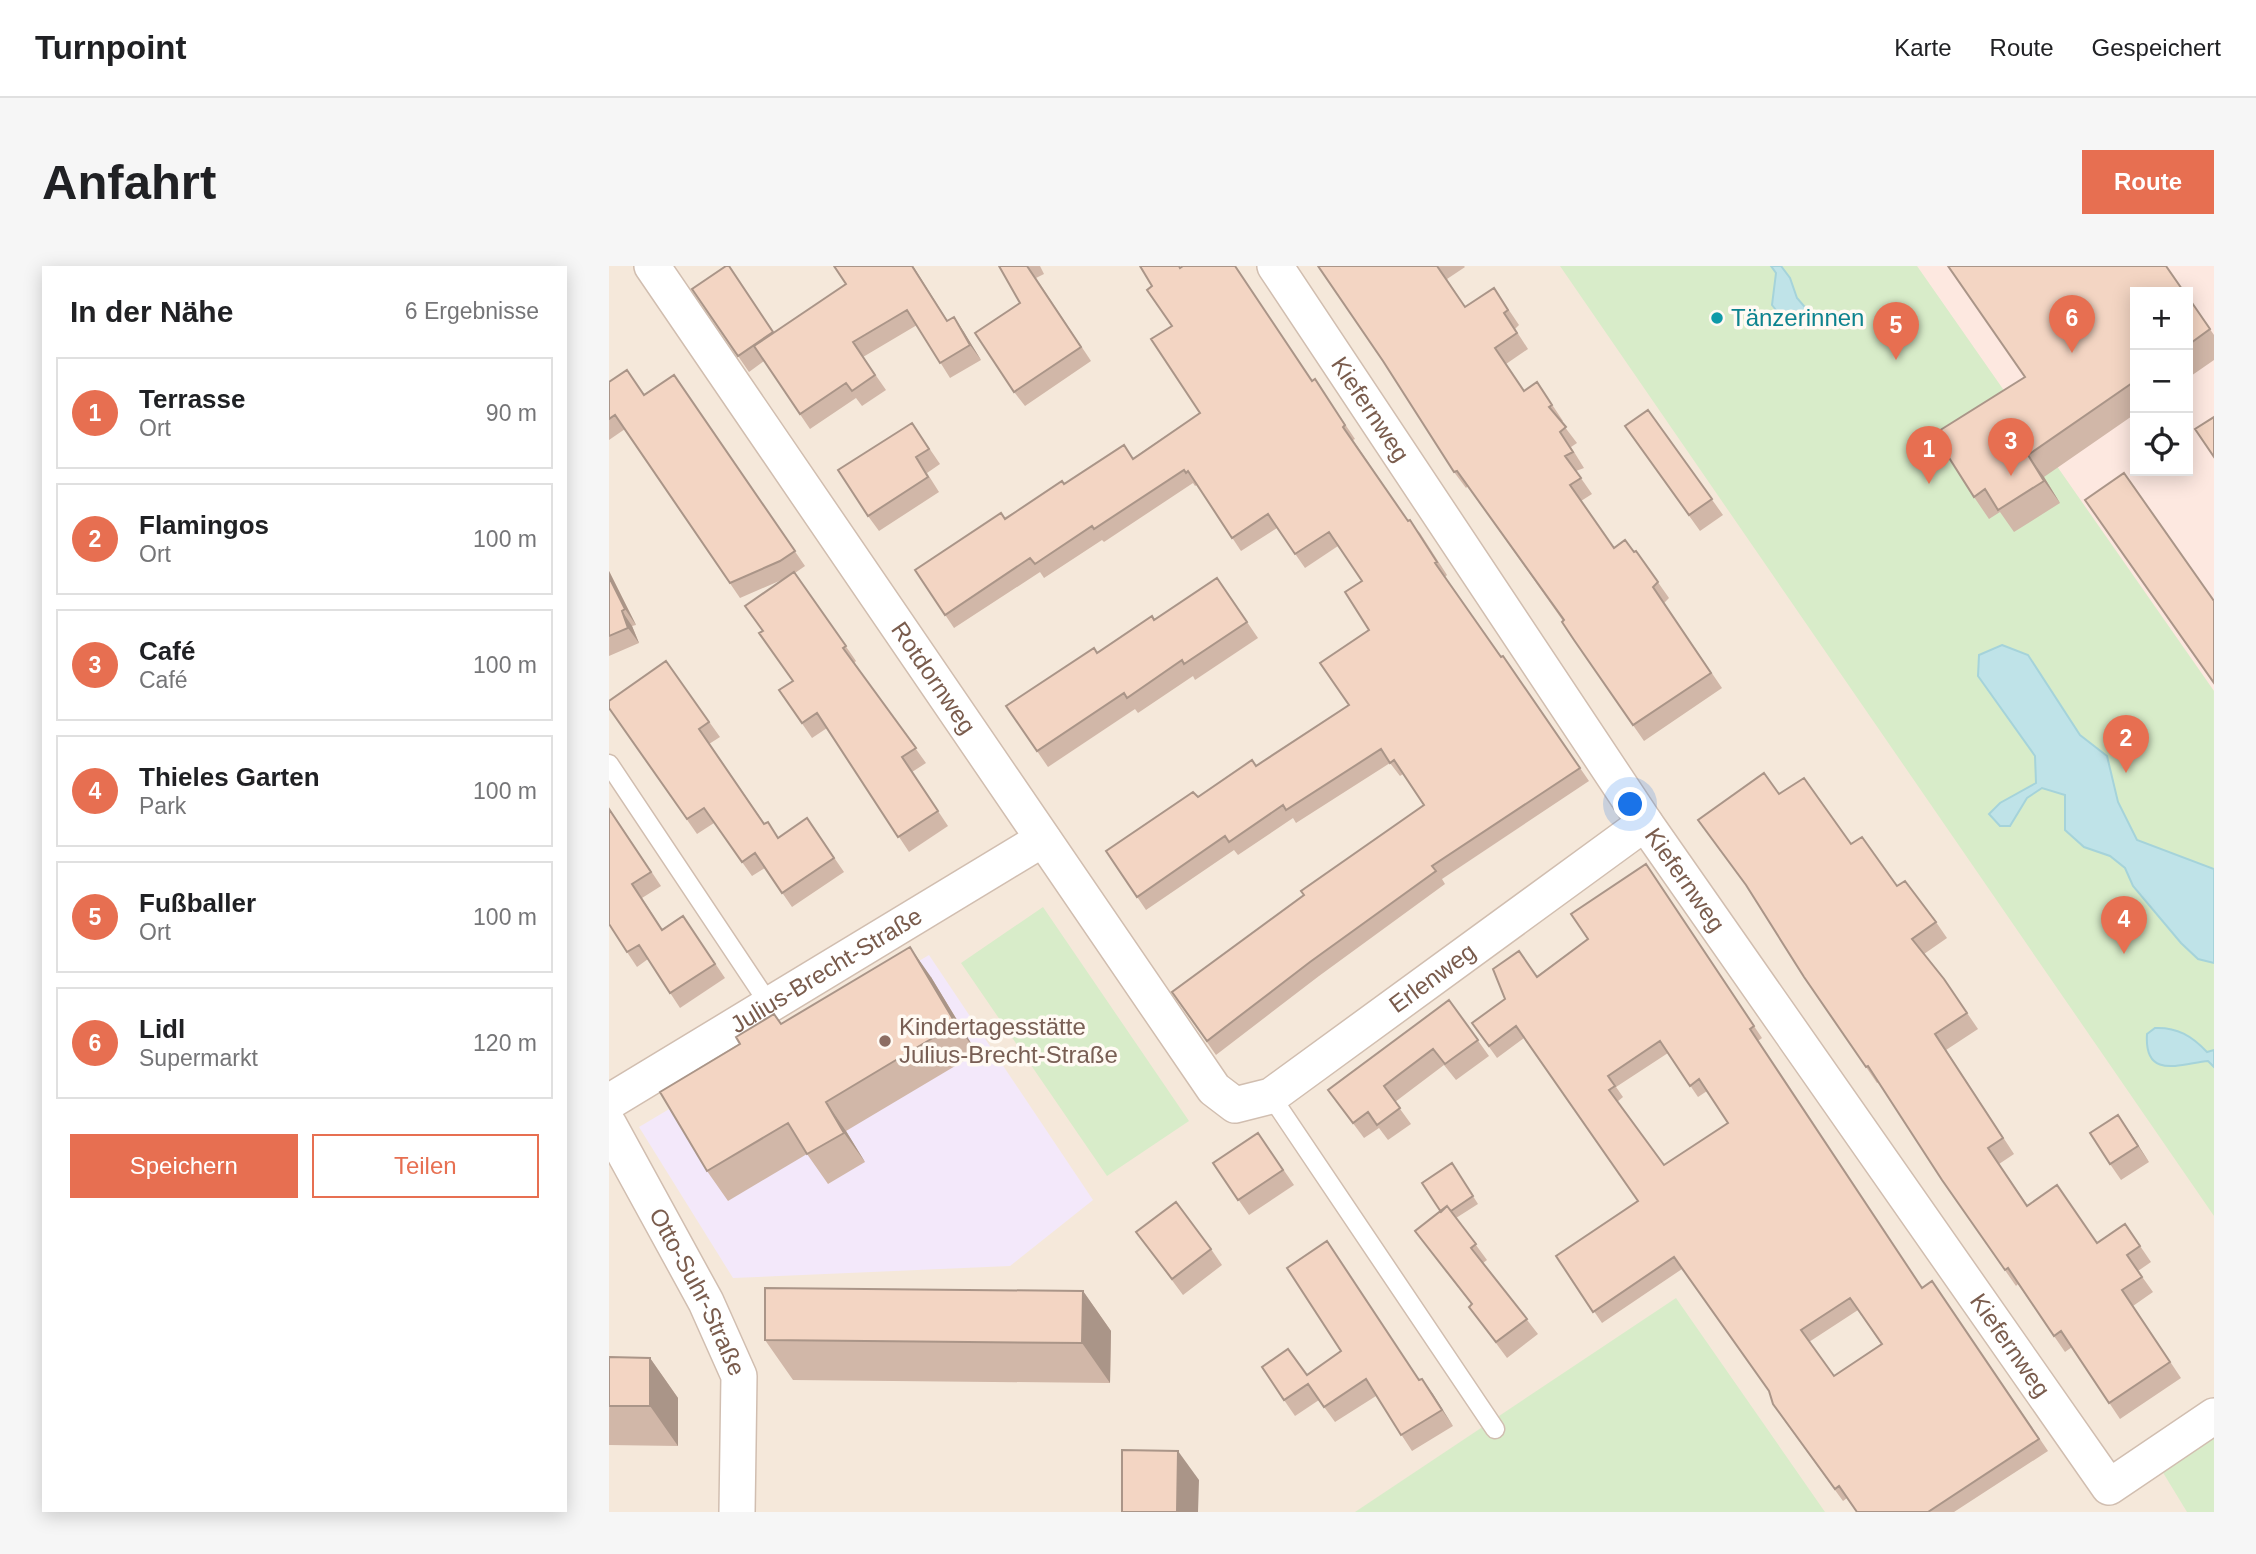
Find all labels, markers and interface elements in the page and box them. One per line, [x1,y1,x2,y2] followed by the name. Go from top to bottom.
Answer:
[35,29,187,66] text: Turnpoint
[1894,34,1952,61] text: Karte
[1990,34,2054,61] text: Route
[2092,34,2221,61] text: Gespeichert
[2082,150,2214,214] button: Route
[42,155,216,209] text: Anfahrt
[2130,287,2193,476] map controls
[2130,287,2193,350] button: +
[70,295,233,328] text: In der Nähe
[2049,295,2095,353] pin: 6
[405,298,539,324] text: 6 Ergebnisse
[1873,302,1919,360] pin: 5
[1731,304,1864,331] place label: Tänzerinnen
[1709,310,1725,326] marker: Tänzerinnen
[2130,350,2193,413] button: −
[1326,351,1415,467] street label: Kiefernweg
[139,384,246,414] text: Terrasse
[89,400,101,426] text: 1
[486,400,537,426] text: 90 m
[2130,413,2193,476] button: locate
[139,415,171,441] text: Ort
[1988,418,2034,476] pin: 3
[1906,426,1952,484] pin: 1
[139,510,269,540] text: Flamingos
[89,526,101,552] text: 2
[473,526,537,552] text: 100 m
[139,541,171,567] text: Ort
[886,617,981,739] street label: Rotdornweg
[139,636,195,666] text: Café
[89,652,101,678] text: 3
[473,652,537,678] text: 100 m
[139,667,188,693] text: Café
[2103,715,2149,773] pin: 2
[139,762,320,792] text: Thieles Garten
[89,778,101,804] text: 4
[473,778,537,804] text: 100 m
[1613,787,1647,821] your location
[139,793,186,819] text: Park
[1640,823,1731,937] street label: Kiefernweg
[139,888,256,918] text: Fußballer
[2101,896,2147,954] pin: 4
[725,902,927,1038] street label: Julius-Brecht-Straße
[89,904,101,930] text: 5
[473,904,537,930] text: 100 m
[139,919,171,945] text: Ort
[1384,937,1481,1018] street label: Erlenweg
[899,1013,1118,1068] place label: Kindertagesstätte Julius-Brecht-Straße
[139,1014,185,1044] text: Lidl
[89,1030,101,1056] text: 6
[473,1030,537,1056] text: 120 m
[877,1033,893,1049] marker: Kindertagesstätte Julius-Brecht-Straße
[139,1045,258,1071] text: Supermarkt
[70,1134,298,1198] button: Speichern
[312,1134,539,1198] button: Teilen
[644,1203,751,1380] street label: Otto-Suhr-Straße
[1965,1288,2056,1402] street label: Kiefernweg

